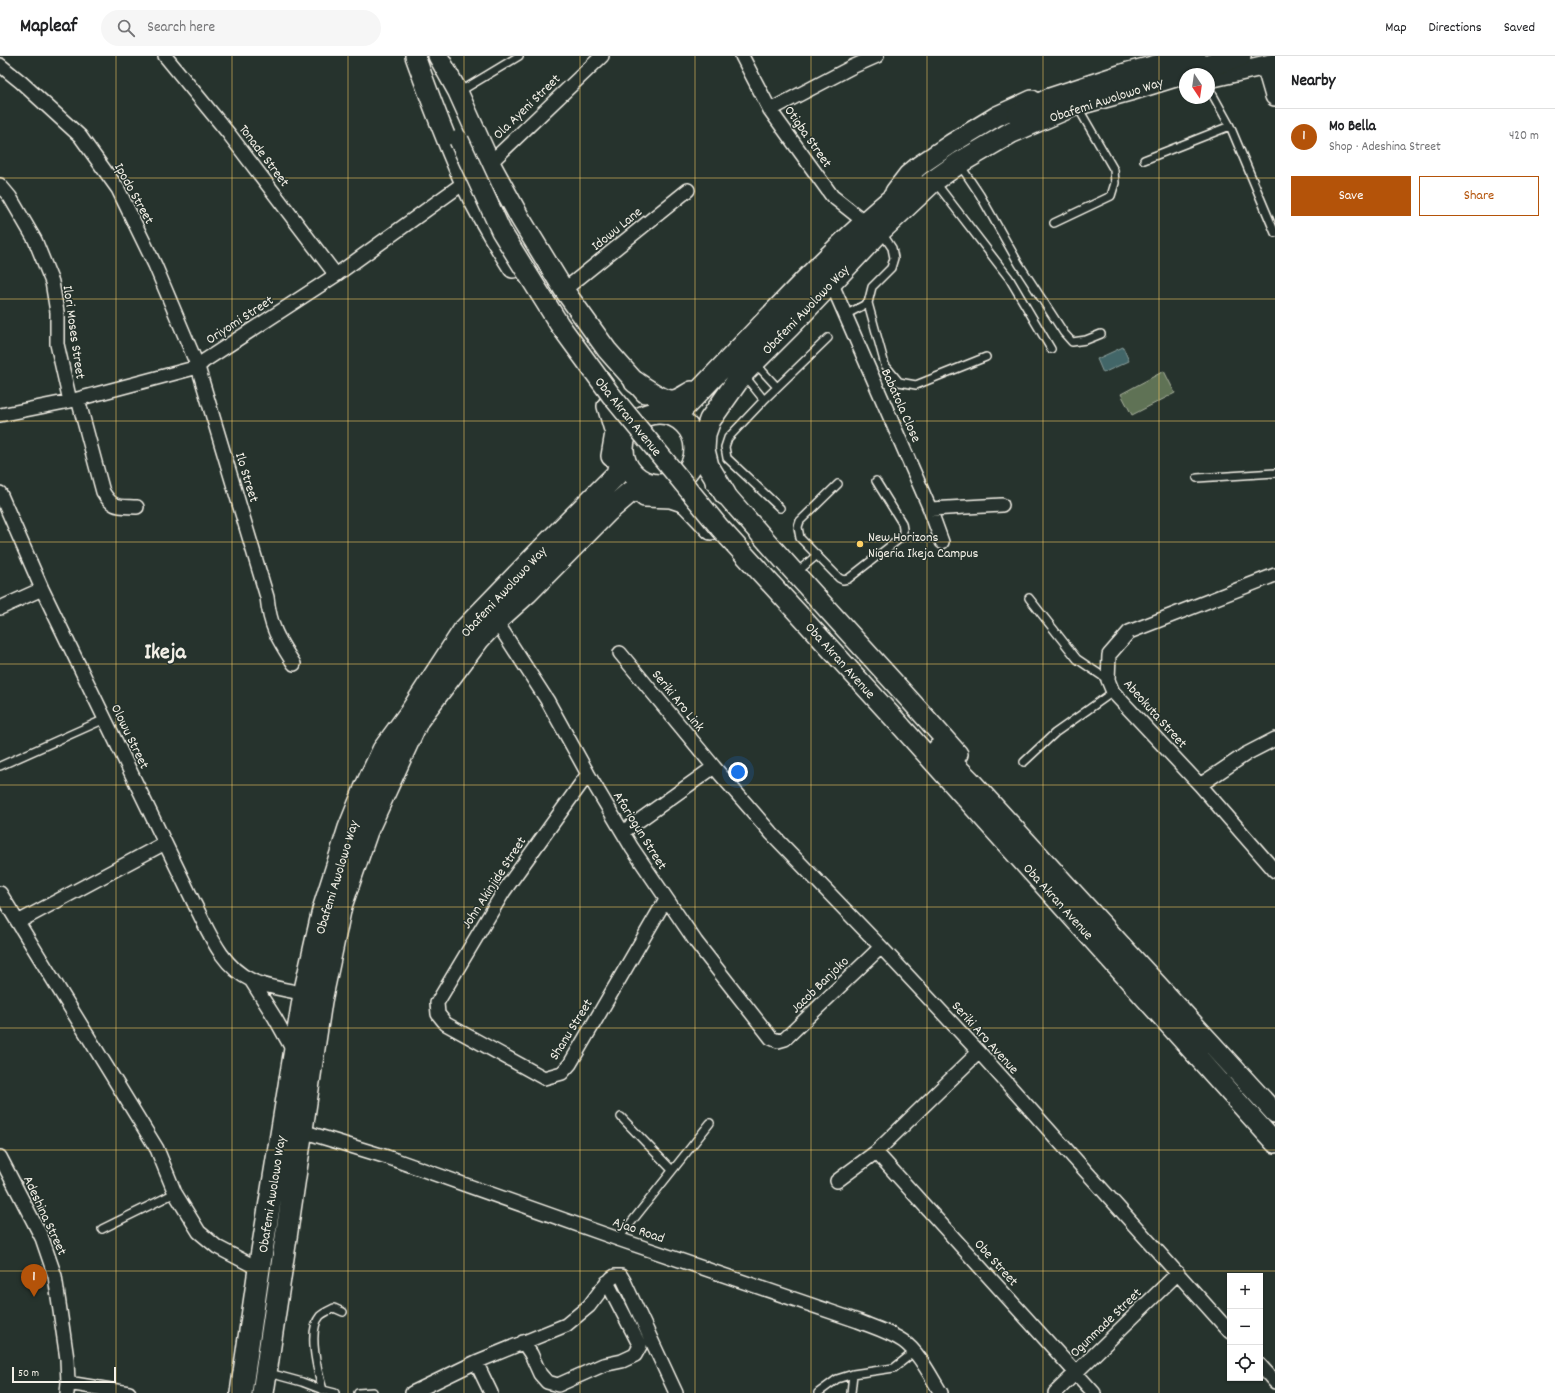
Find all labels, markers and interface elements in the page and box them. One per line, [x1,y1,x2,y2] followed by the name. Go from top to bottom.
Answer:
[101,10,381,46] search box
[20,14,77,41] text: Mapleaf
[115,17,137,39] icon: search
[147,17,215,39] text: Search here
[1385,18,1407,38] text: Map
[1429,18,1482,38] text: Directions
[1504,18,1535,38] text: Saved
[1179,68,1215,104] north arrow
[489,70,566,145] street label: Ola Ayeni Street
[1291,70,1335,94] text: Nearby
[1047,73,1166,129] street label: Obafemi Awolowo Way
[779,102,836,172] street label: Otigba Street
[1329,116,1376,138] text: Mo Bella
[233,121,294,192] street label: Tonade Street
[1303,127,1305,146] text: 1
[1509,127,1539,146] text: 420 m
[1329,138,1441,157] text: Shop · Adeshina Street
[108,160,158,228] street label: Ipodo Street
[1291,176,1411,216] button: Save
[1419,176,1539,216] button: Share
[588,203,647,256] street label: Idowu Lane
[758,261,855,360] street label: Obafemi Awolowo Way
[57,284,89,380] street label: Ilori Moses Street
[202,291,278,350] street label: Oriyomi Street
[875,366,925,446] street label: Babatola Close
[589,373,666,461] street label: Oba Akran Avenue
[229,450,263,505] street label: Ilo Street
[868,528,979,564] place label: New Horizons Nigeria Ikeja Campus
[855,539,865,549] marker: New Horizons Nigeria Ikeja Campus
[457,542,552,642] street label: Obafemi Awolowo Way
[800,619,879,704] street label: Oba Akran Avenue
[144,638,186,669] district label: Ikeja
[646,666,709,737] street label: Seriki Aro Link
[1118,675,1191,753] street label: Abeokuta Street
[105,701,154,773] street label: Olowu Street
[728,762,748,782] your location
[607,788,671,874] street label: Afariogun Street
[311,818,365,937] street label: Obafemi Awolowo Way
[457,833,532,933] street label: John Akinjide Street
[1018,860,1097,945] street label: Oba Akran Avenue
[787,952,854,1018] street label: Jacob Banjoko
[545,996,598,1065] street label: Shanu Street
[946,997,1023,1079] street label: Seriki Aro Avenue
[254,1134,292,1254] street label: Obafemi Awolowo Way
[17,1173,71,1259] street label: Adeshina Street
[610,1213,667,1249] street label: Ajao Road
[969,1235,1022,1291] street label: Obe Street
[21,1264,47,1297] pin: 1
[1227,1273,1263,1381] map controls
[1227,1273,1263,1309] button: +
[1066,1284,1147,1363] street label: Ogunmade Street
[1227,1309,1263,1345] button: −
[1227,1345,1263,1381] button: locate
[12,1365,116,1384] scale bar
[18,1366,39,1382] text: 50 m

